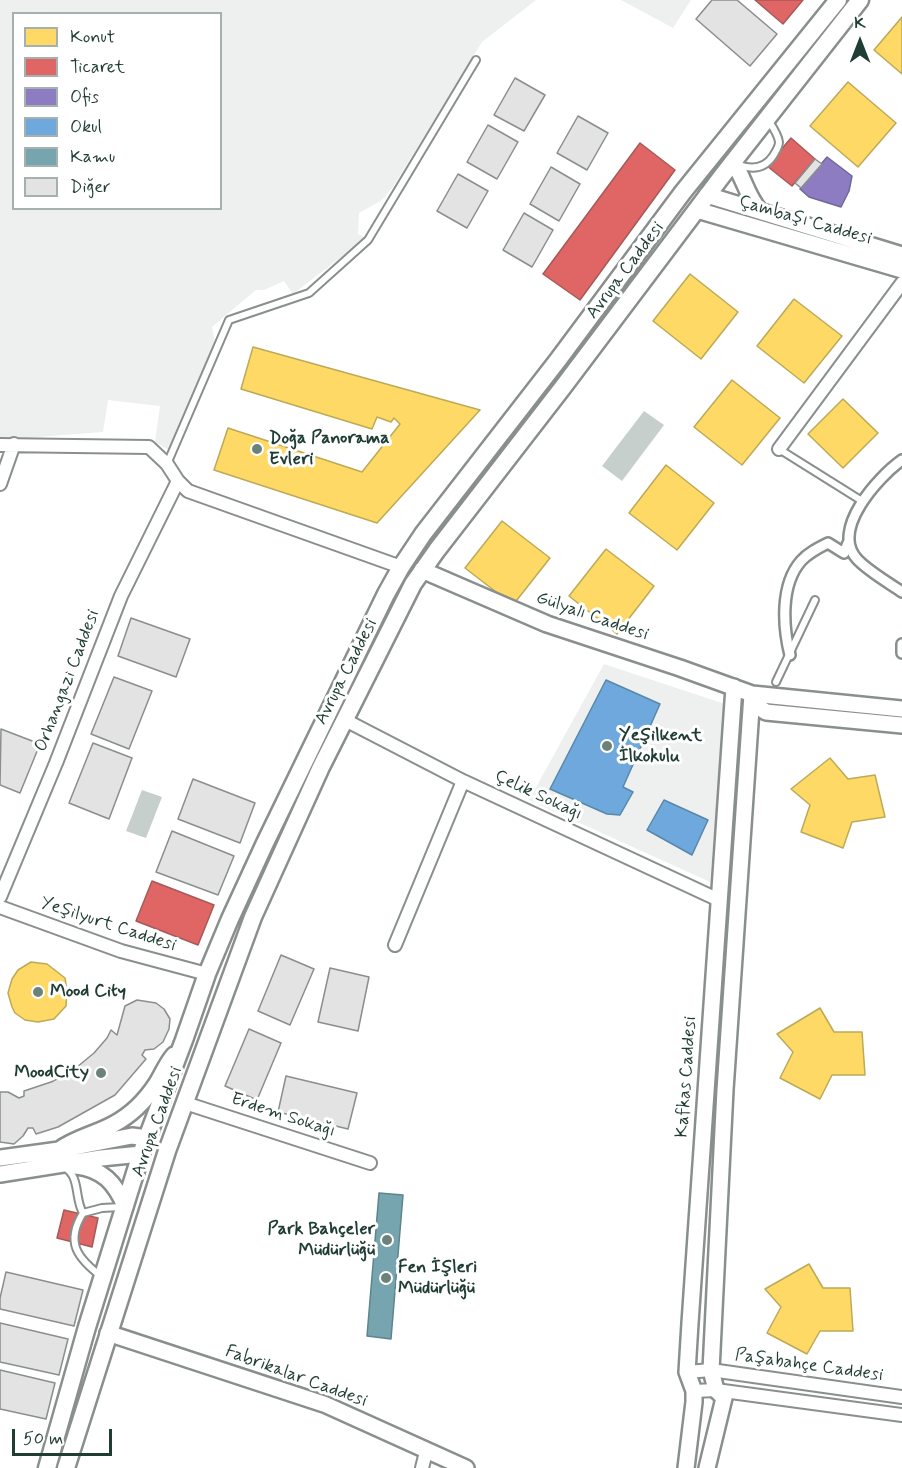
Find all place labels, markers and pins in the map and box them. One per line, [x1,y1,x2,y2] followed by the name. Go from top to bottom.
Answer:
[269,428,390,470] place label: Doğa Panorama Evleri
[250,442,264,456] marker: Doğa Panorama Evleri
[619,725,702,768] place label: Yeşilkent İlkokulu
[600,739,614,753] marker: Yeşilkent İlkokulu
[50,981,126,1003] place label: Mood City
[31,985,45,999] marker: Mood City
[14,1062,89,1084] place label: MoodCity
[94,1066,108,1080] marker: MoodCity
[268,1219,375,1262] place label: Park Bahçeler Müdürlüğü
[380,1233,394,1247] marker: Park Bahçeler Müdürlüğü
[398,1257,477,1300] place label: Fen İşleri Müdürlüğü
[379,1271,393,1285] marker: Fen İşleri Müdürlüğü

